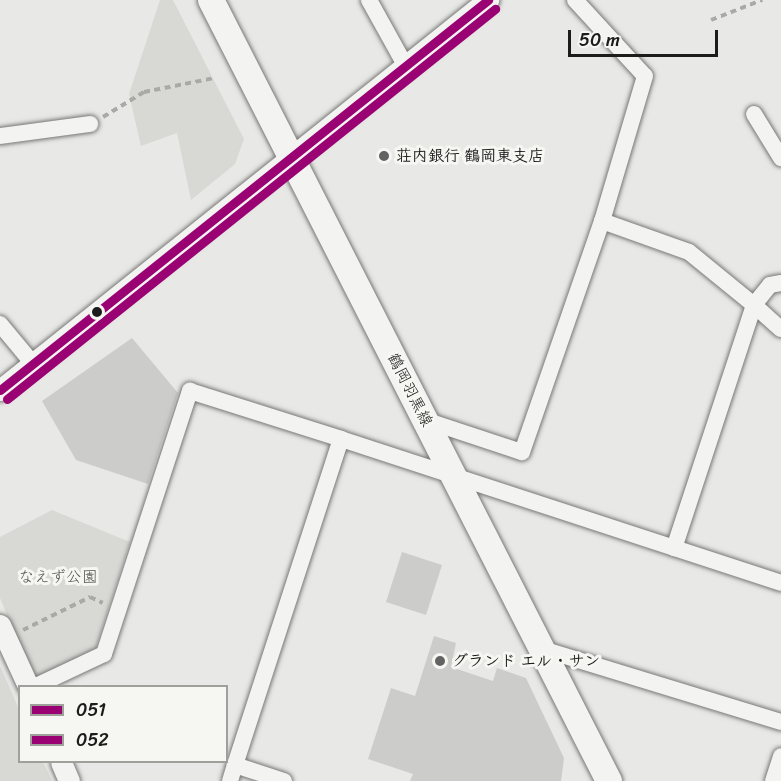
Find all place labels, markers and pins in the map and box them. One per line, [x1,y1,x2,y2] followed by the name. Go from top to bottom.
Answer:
[396,146,544,166] place label: 荘内銀行 鶴岡東支店
[377,149,391,163] marker: 荘内銀行 鶴岡東支店
[91,306,103,318] unlabelled marker
[452,651,600,671] place label: グランド エル・サン
[433,654,447,668] marker: グランド エル・サン

